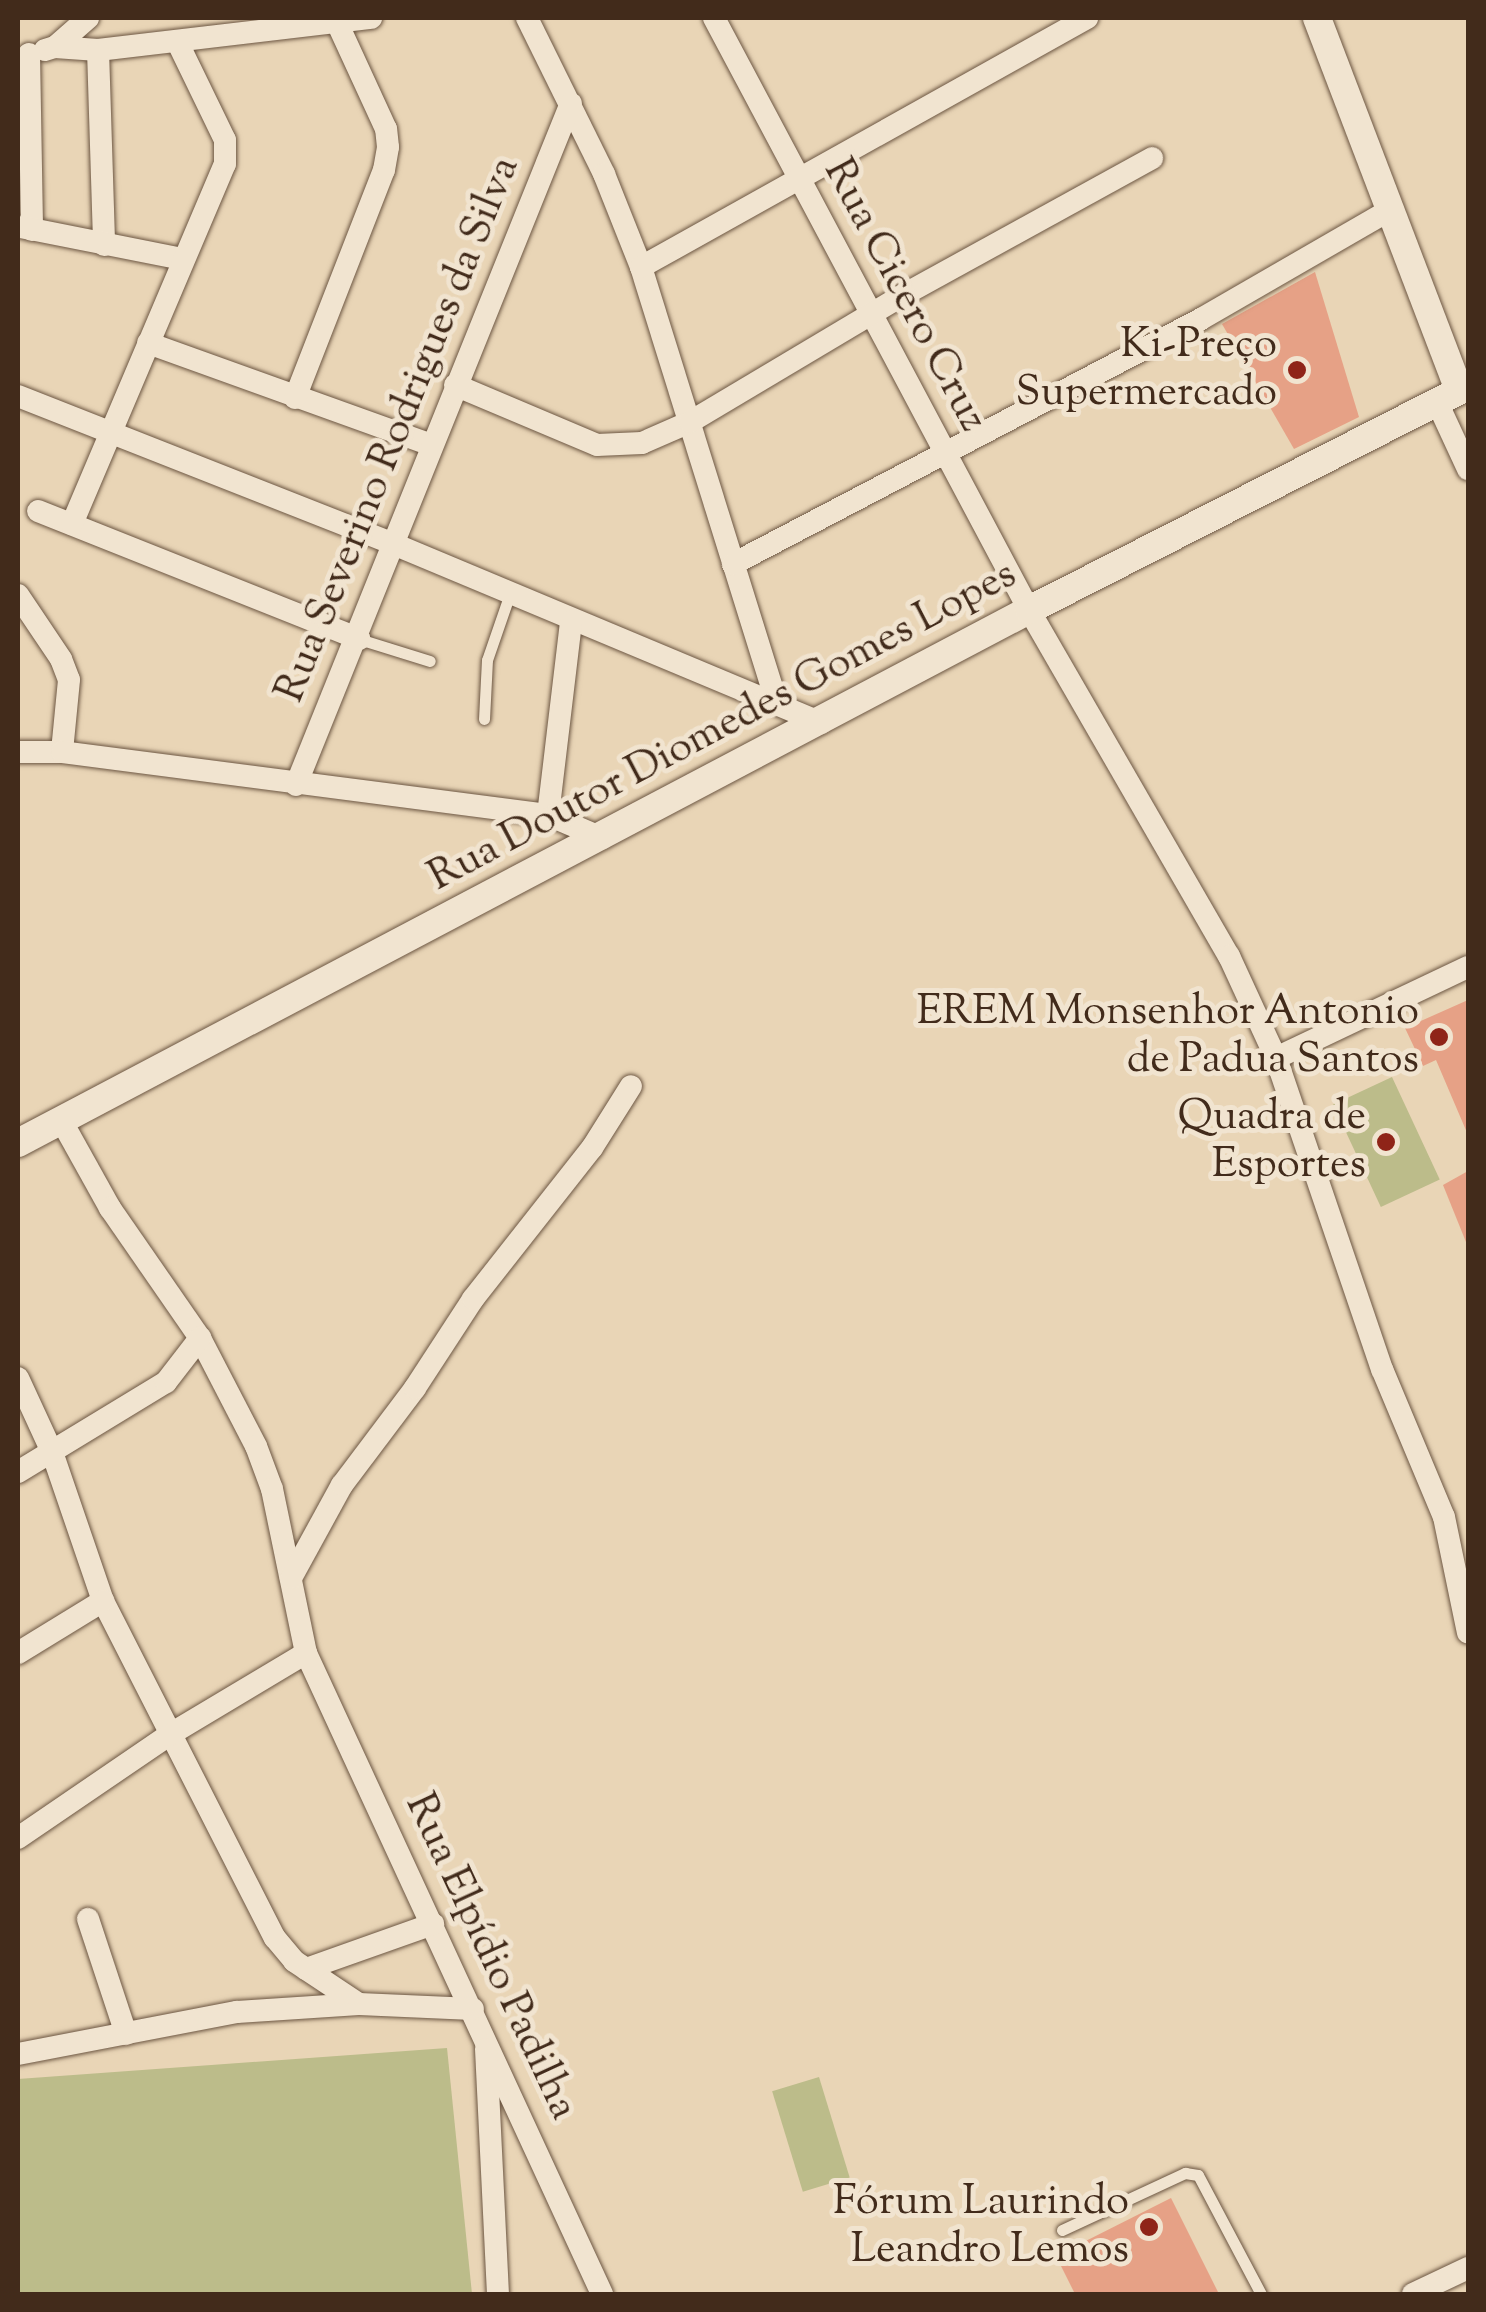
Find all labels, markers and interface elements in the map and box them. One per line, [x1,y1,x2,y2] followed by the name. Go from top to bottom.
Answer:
[266,150,532,710] street label: Rua Severino Rodrigues da Silva
[811,151,997,441] street label: Rua Cicero Cruz
[1015,321,1277,420] place label: Ki-Preço Supermercado
[1286,359,1308,381] marker: Ki-Preço Supermercado
[421,550,1025,904] street label: Rua Doutor Diomedes Gomes Lopes
[917,988,1419,1086] place label: EREM Monsenhor Antonio de Padua Santos
[1428,1026,1450,1048] marker: EREM Monsenhor Antonio de Padua Santos
[1178,1093,1366,1192] place label: Quadra de Esportes
[1375,1131,1397,1153] marker: Quadra de Esportes
[392,1786,588,2128] street label: Rua Elpídio Padilha
[833,2178,1129,2276] place label: Fórum Laurindo Leandro Lemos
[1138,2216,1160,2238] marker: Fórum Laurindo Leandro Lemos

